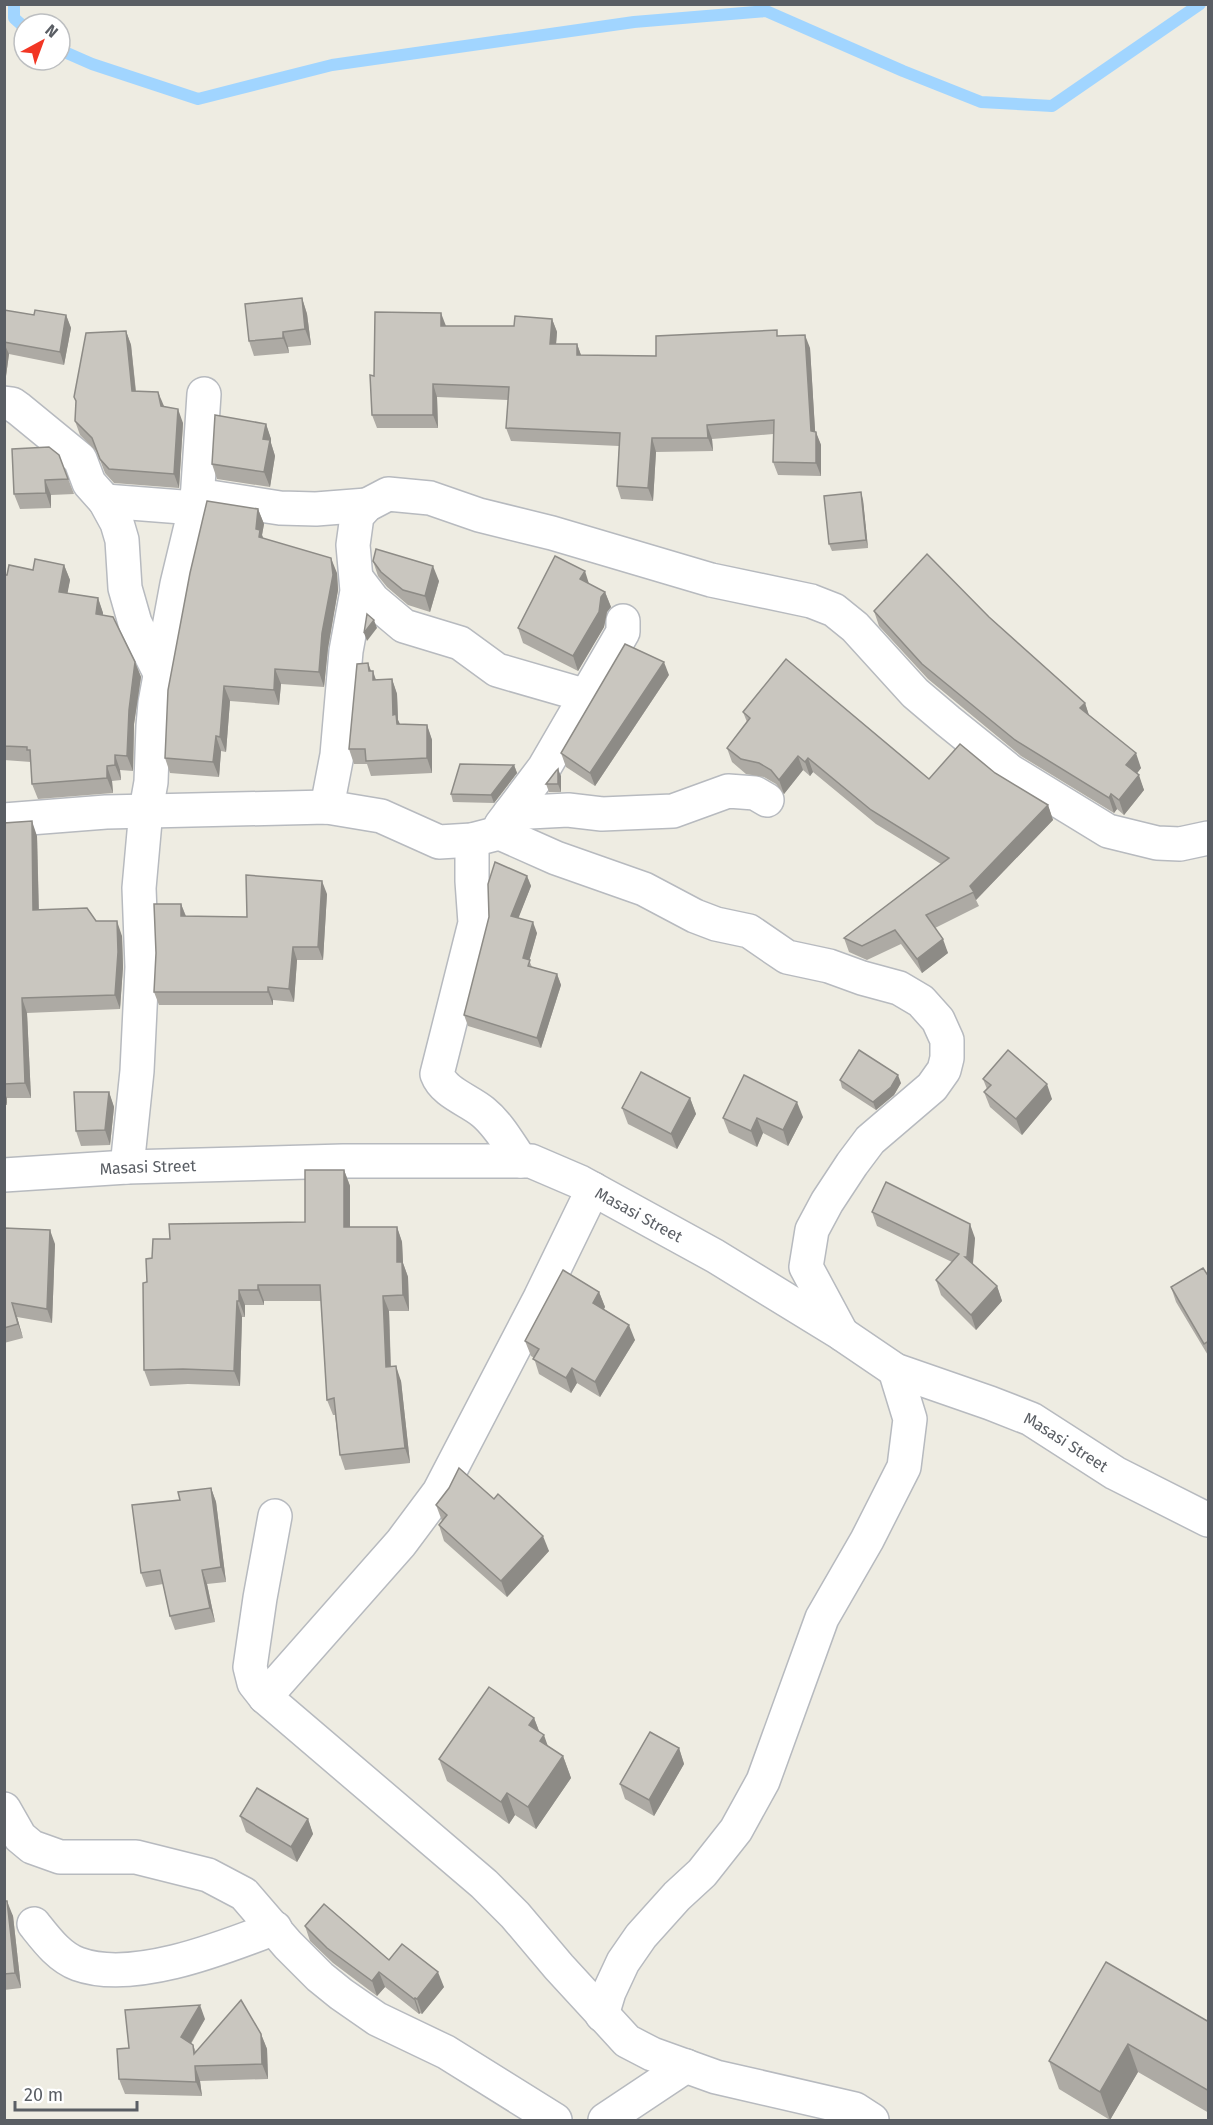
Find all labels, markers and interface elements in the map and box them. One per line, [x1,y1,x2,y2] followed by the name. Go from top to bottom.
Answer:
[12,12,72,72] north arrow
[41,20,62,42] text: N
[99,1156,196,1178] street label: Masasi Street
[592,1183,686,1246] street label: Masasi Street
[1021,1408,1112,1476] street label: Masasi Street
[15,2074,136,2112] scale bar
[24,2084,63,2106] text: 20 m

